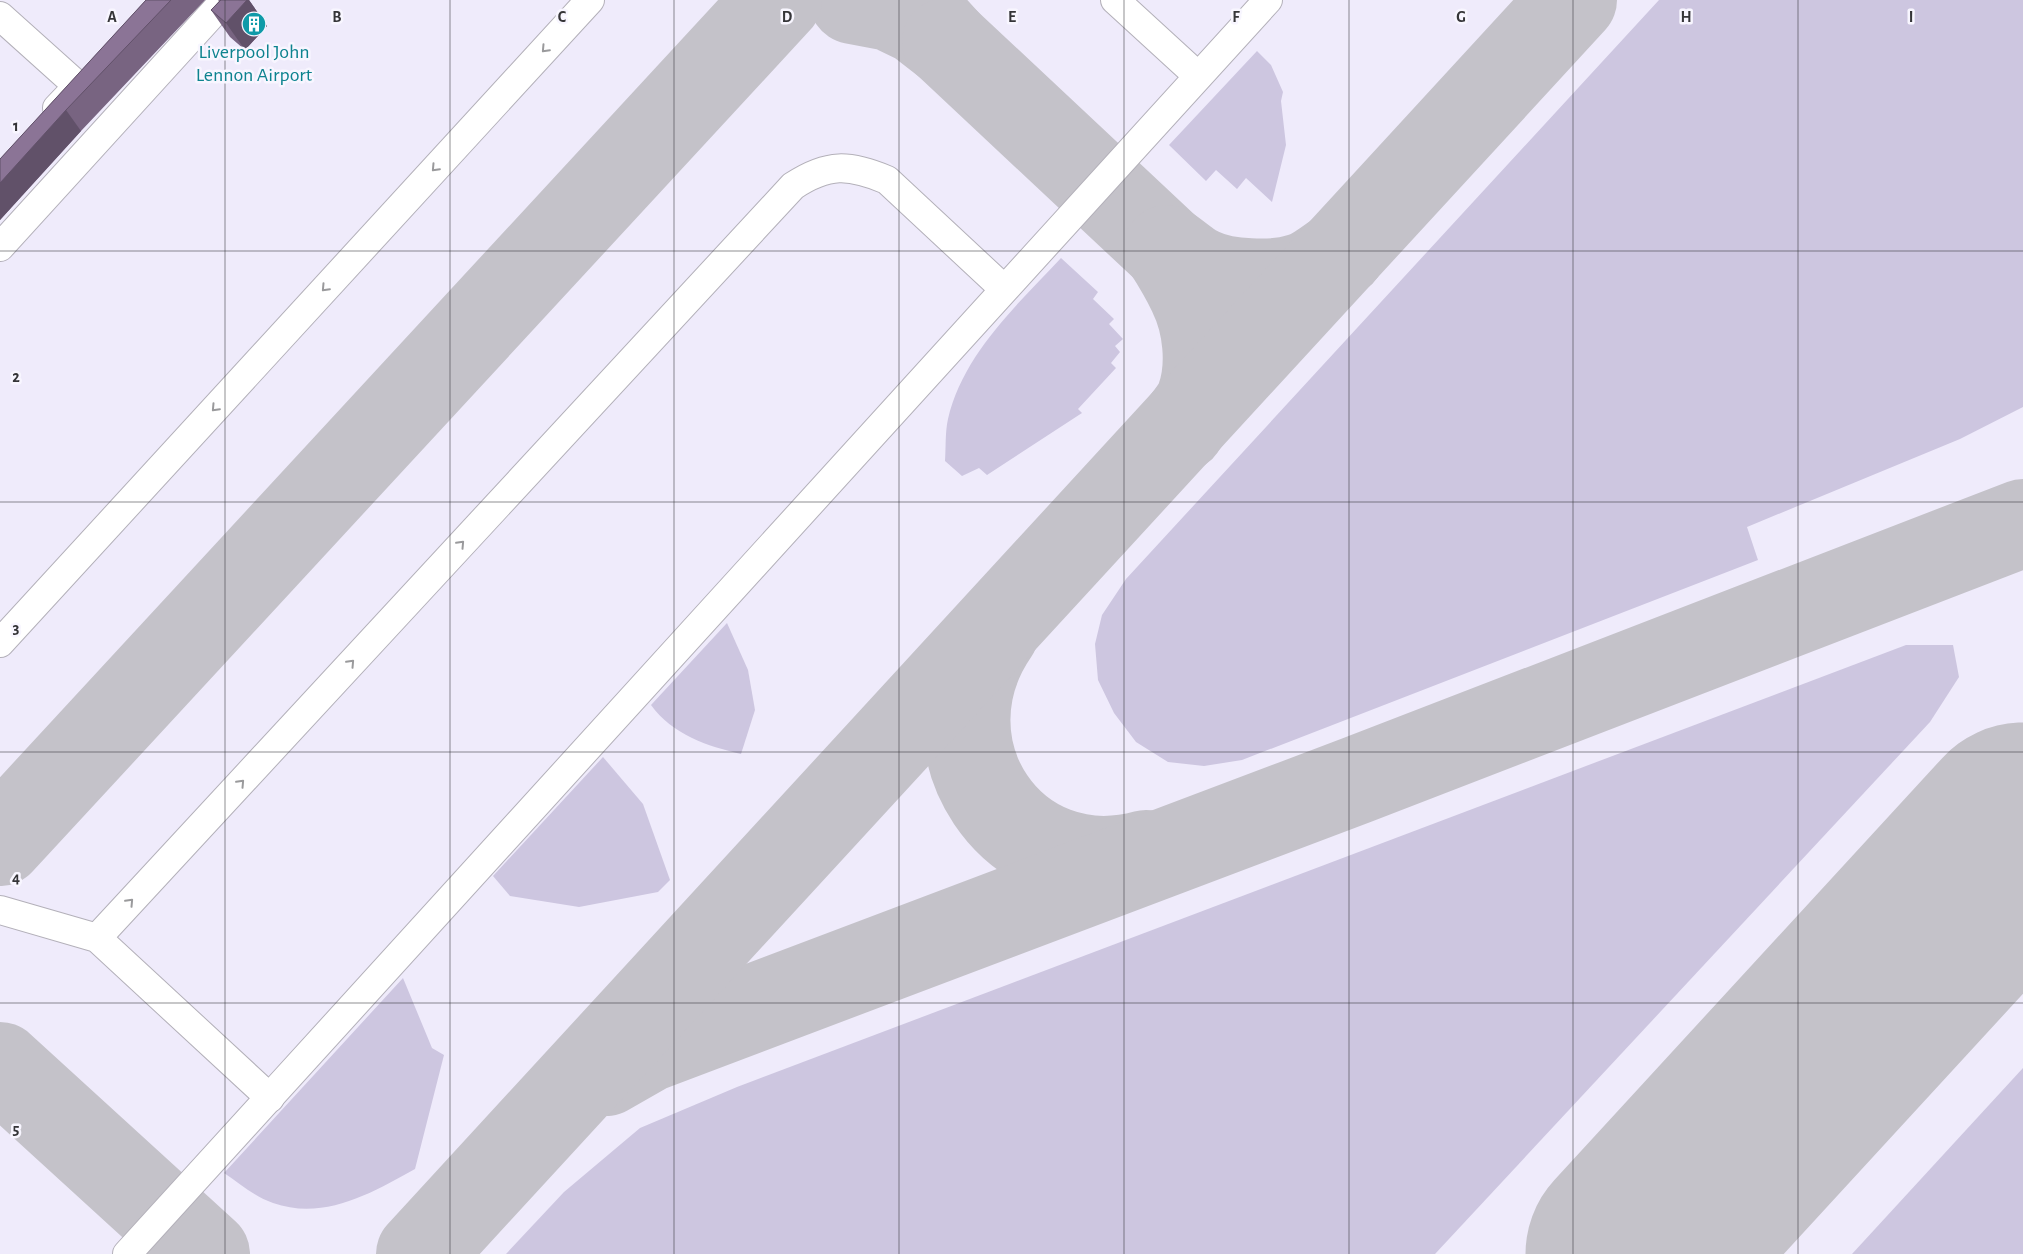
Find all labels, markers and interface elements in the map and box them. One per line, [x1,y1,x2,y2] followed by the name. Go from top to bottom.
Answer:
[107,9,117,25] text: A
[332,9,342,25] text: B
[558,9,567,25] text: C
[782,9,793,25] text: D
[1008,9,1016,25] text: E
[1232,9,1240,25] text: F
[1456,9,1466,25] text: G
[1680,9,1692,25] text: H
[1909,9,1913,25] text: I
[241,11,267,37] building icon: Liverpool John Lennon Airport
[196,42,313,85] place label: Liverpool John Lennon Airport
[542,43,551,52] one-way arrow
[13,118,19,134] text: 1
[432,163,441,172] one-way arrow
[322,283,331,292] one-way arrow
[12,369,20,385] text: 2
[212,402,221,411] one-way arrow
[455,540,464,549] one-way arrow
[13,620,20,636] text: 3
[345,660,354,669] one-way arrow
[235,779,244,788] one-way arrow
[12,870,20,886] text: 4
[124,899,133,908] one-way arrow
[13,1121,20,1137] text: 5

